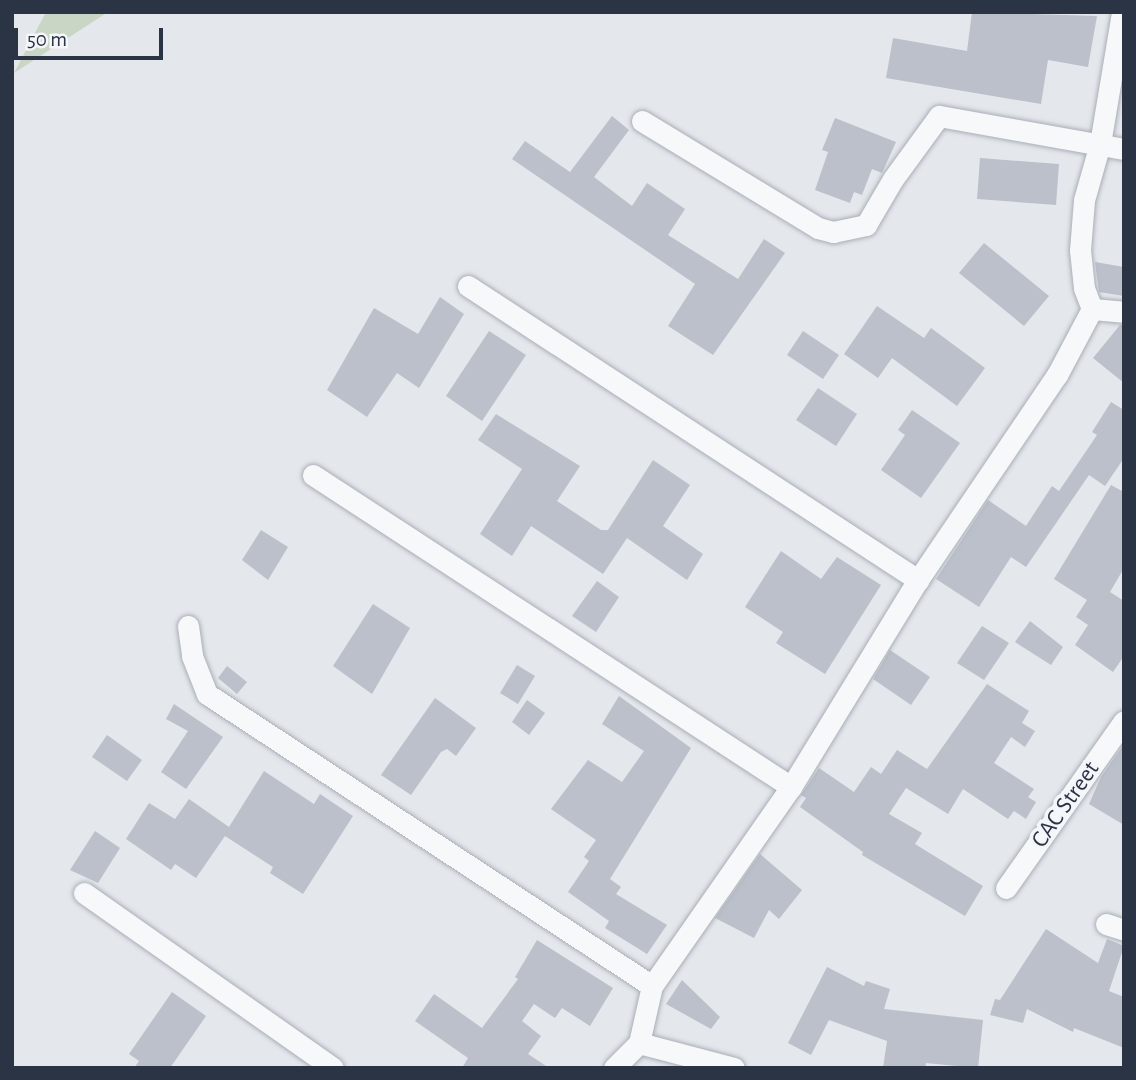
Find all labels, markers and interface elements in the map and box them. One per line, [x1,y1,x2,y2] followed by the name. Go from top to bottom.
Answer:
[18,14,166,58] scale bar
[27,29,67,50] text: 50 m
[1026,756,1106,854] street label: CAC Street

